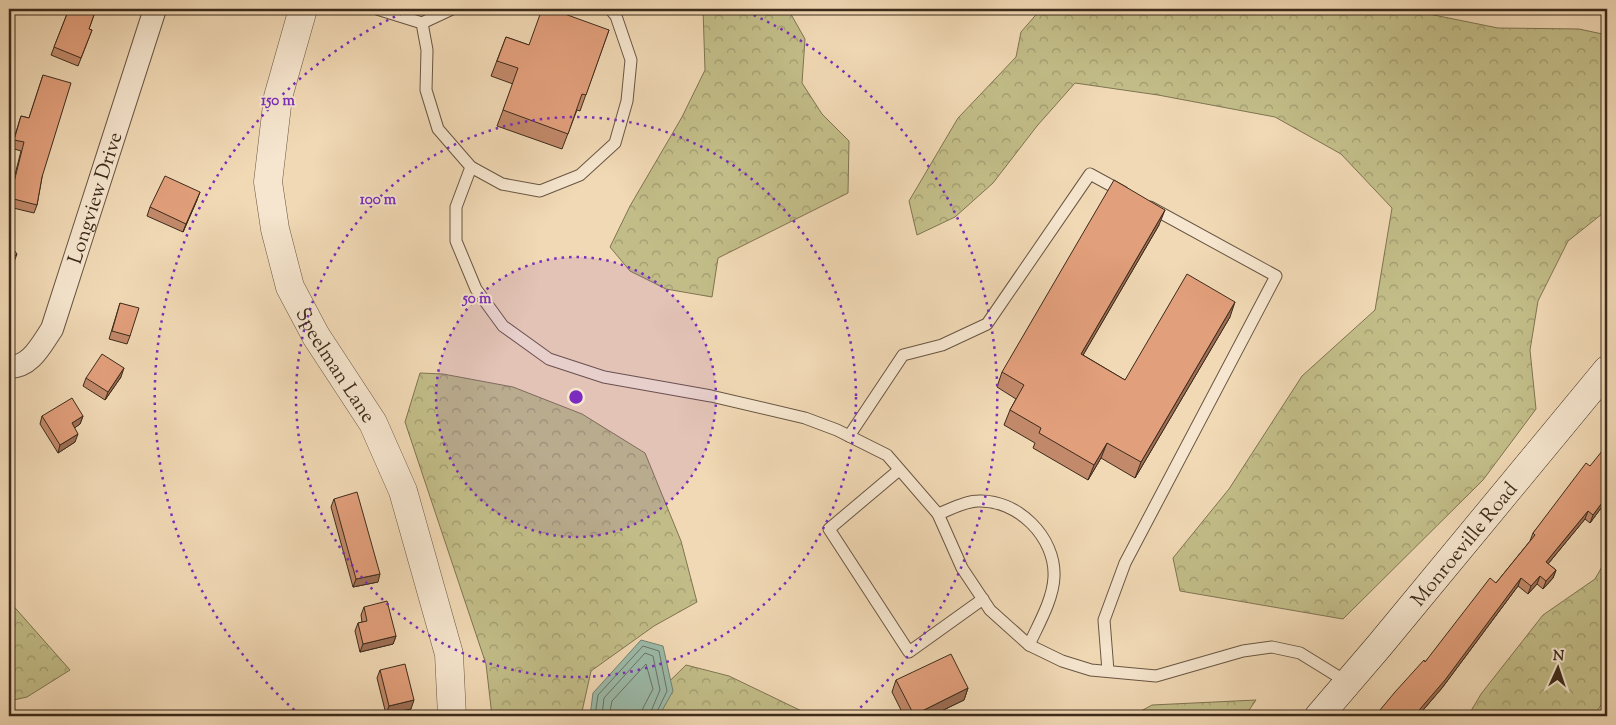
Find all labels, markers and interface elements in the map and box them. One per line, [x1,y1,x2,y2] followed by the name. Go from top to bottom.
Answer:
[261,91,295,112] text: 150 m
[62,129,131,268] street label: Longview Drive
[360,190,397,211] text: 100 m
[462,289,492,310] text: 50 m
[287,303,381,430] street label: Speelman Lane
[567,388,585,406] centre of rings
[1405,477,1526,614] street label: Monroeville Road
[1534,642,1584,692] north arrow
[1552,647,1565,667] text: N

